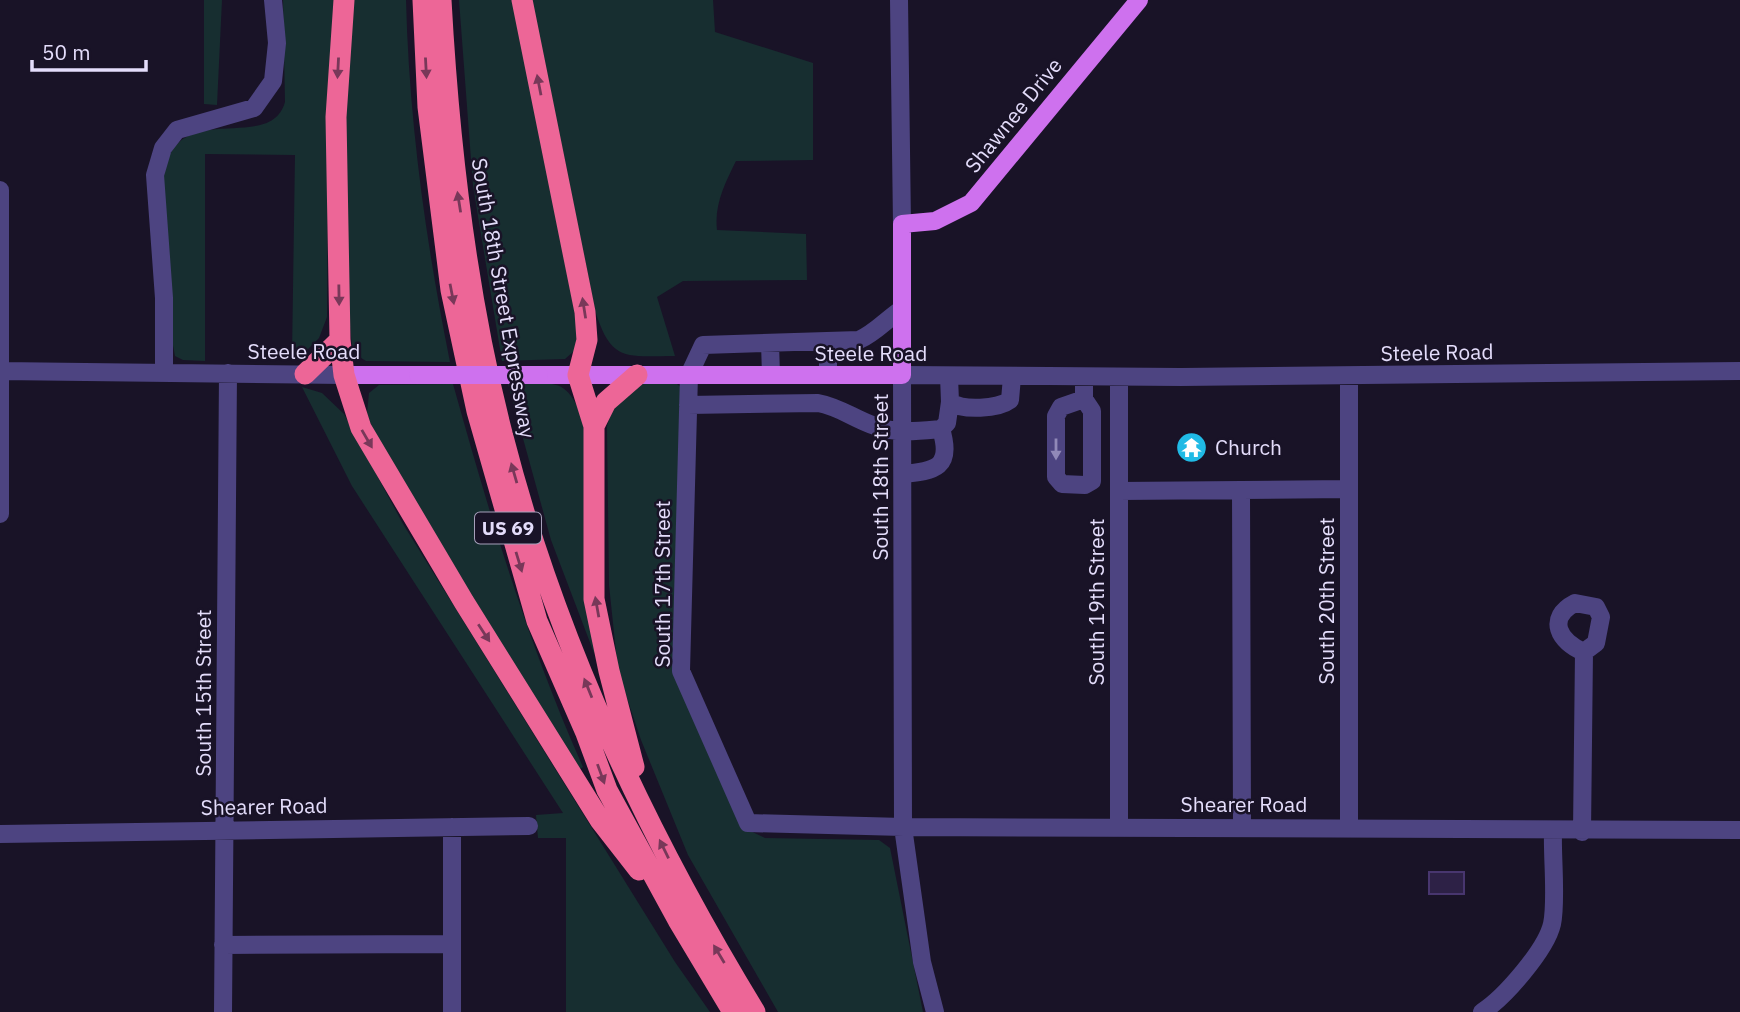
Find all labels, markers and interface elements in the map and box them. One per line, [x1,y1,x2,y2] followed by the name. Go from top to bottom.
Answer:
[32,28,145,72] scale bar
[42,38,91,66] text: 50 m
[958,52,1068,178] street label: Shawnee Drive
[333,57,344,79] one-way arrow
[421,57,432,79] one-way arrow
[533,74,544,96] one-way arrow
[466,156,543,441] street label: South 18th Street Expressway
[453,191,464,213] one-way arrow
[447,283,458,305] one-way arrow
[333,285,345,307] one-way arrow
[578,297,589,319] one-way arrow
[247,337,361,365] street label: Steele Road
[1380,337,1494,367] street label: Steele Road
[814,339,928,367] street label: Steele Road
[866,393,894,561] street label: South 18th Street
[361,429,373,448] one-way arrow
[1175,430,1209,464] temple icon: Church
[1215,433,1282,461] place label: Church
[1050,438,1062,460] one-way arrow
[508,462,518,483] one-way arrow
[648,500,676,668] street label: South 17th Street
[475,512,541,544] road number: US 69
[1312,517,1340,685] street label: South 20th Street
[1082,518,1110,686] street label: South 19th Street
[514,552,524,573] one-way arrow
[591,596,602,618] one-way arrow
[189,609,217,777] street label: South 15th Street
[478,624,491,643] one-way arrow
[582,677,593,698] one-way arrow
[596,763,607,784] one-way arrow
[1181,790,1307,818] street label: Shearer Road
[200,791,328,821] street label: Shearer Road
[659,839,670,859] one-way arrow
[713,944,726,963] one-way arrow

